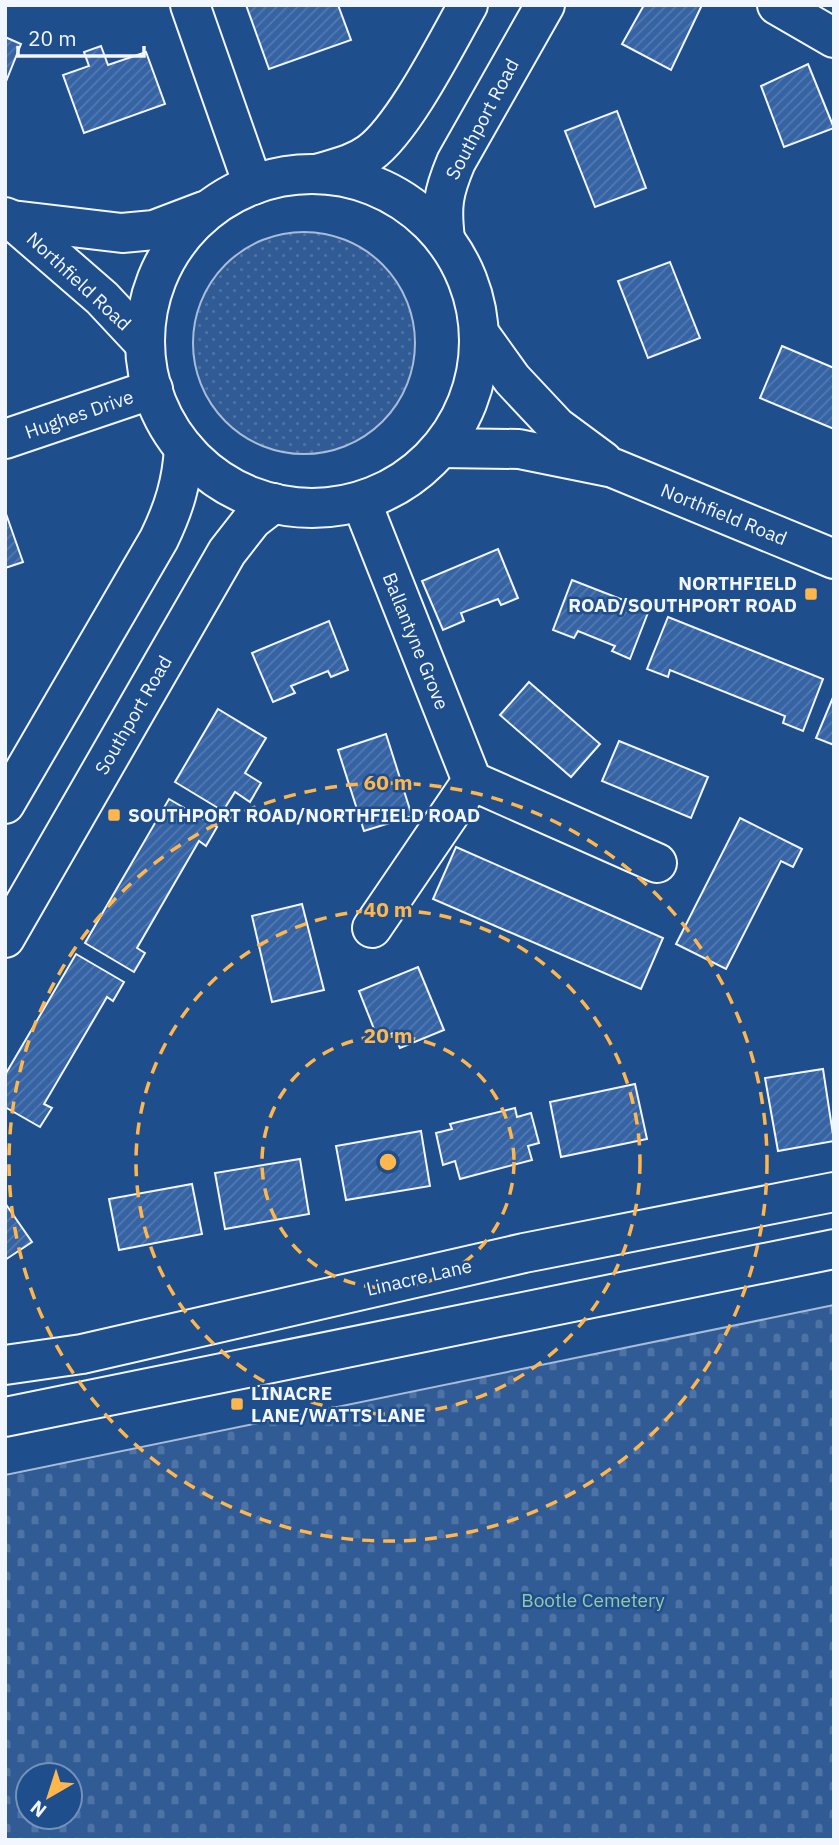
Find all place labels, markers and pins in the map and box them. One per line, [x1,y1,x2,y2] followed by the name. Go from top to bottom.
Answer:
[568,571,797,617] place label: NORTHFIELD ROAD/SOUTHPORT ROAD
[803,586,819,602] marker: NORTHFIELD ROAD/SOUTHPORT ROAD
[128,803,480,827] place label: SOUTHPORT ROAD/NORTHFIELD ROAD
[106,807,122,823] marker: SOUTHPORT ROAD/NORTHFIELD ROAD
[376,1150,400,1174] centre of rings
[251,1381,426,1427] place label: LINACRE LANE/WATTS LANE
[229,1396,245,1412] marker: LINACRE LANE/WATTS LANE

